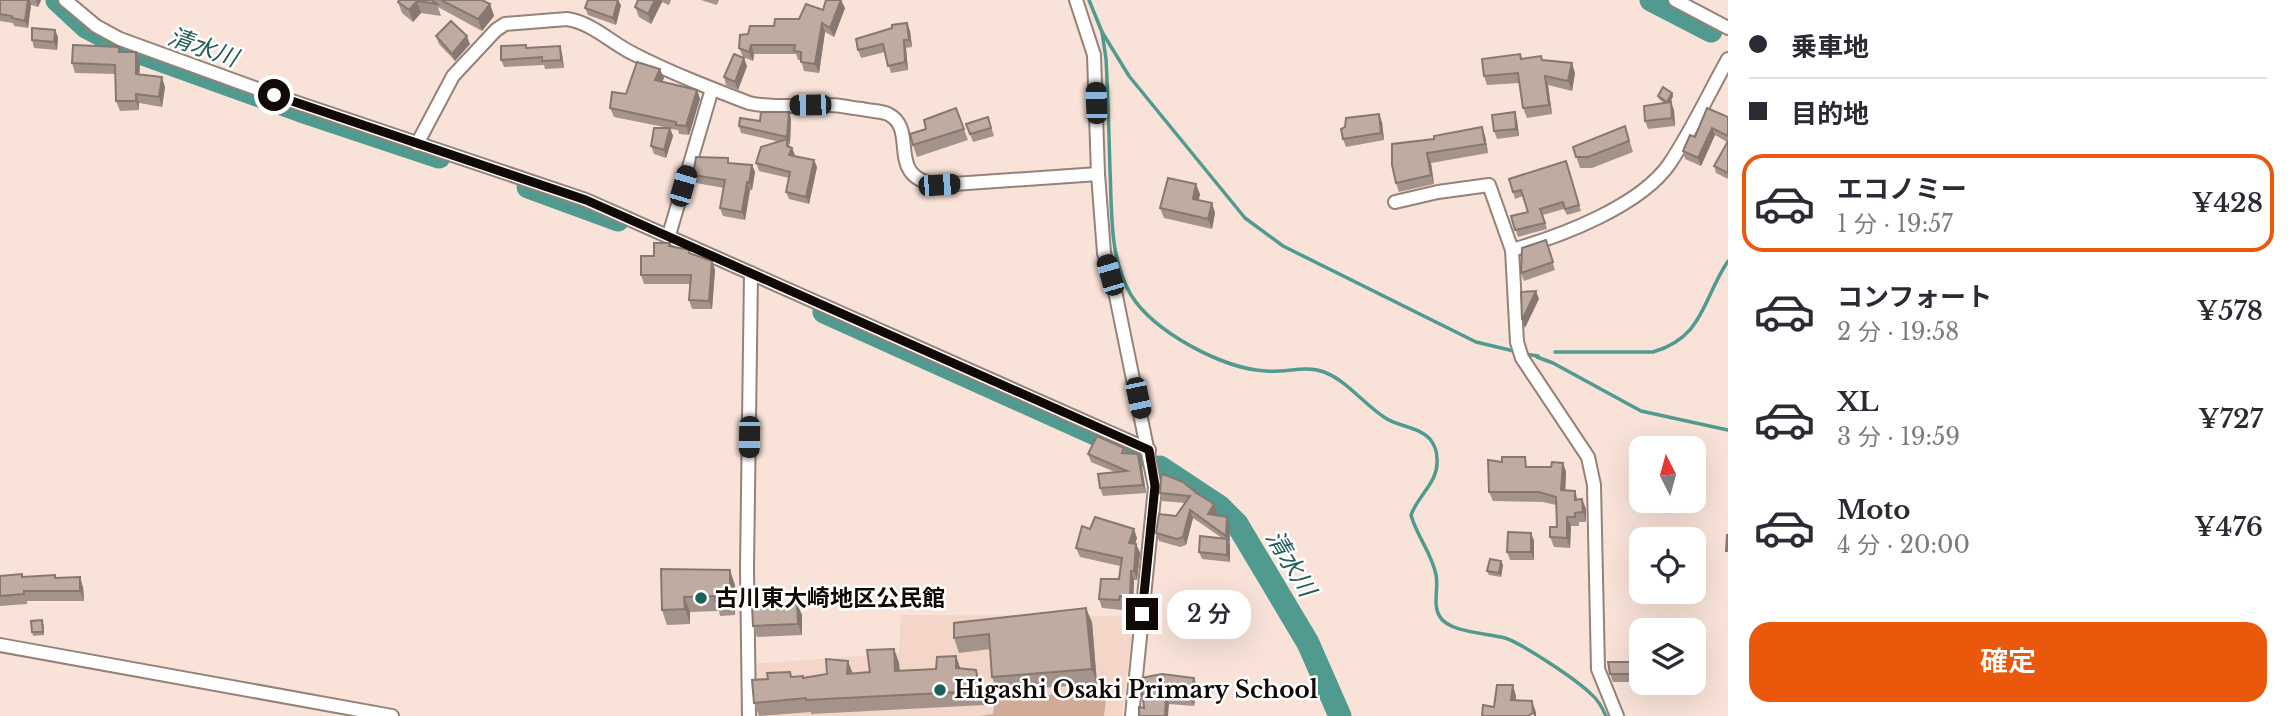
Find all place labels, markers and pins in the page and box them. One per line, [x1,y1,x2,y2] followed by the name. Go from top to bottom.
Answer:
[715,584,945,612] place label: 古川東大崎地区公民館
[693,590,709,606] marker: 古川東大崎地区公民館
[954,676,1318,704] place label: Higashi Osaki Primary School
[932,682,948,698] marker: Higashi Osaki Primary School

